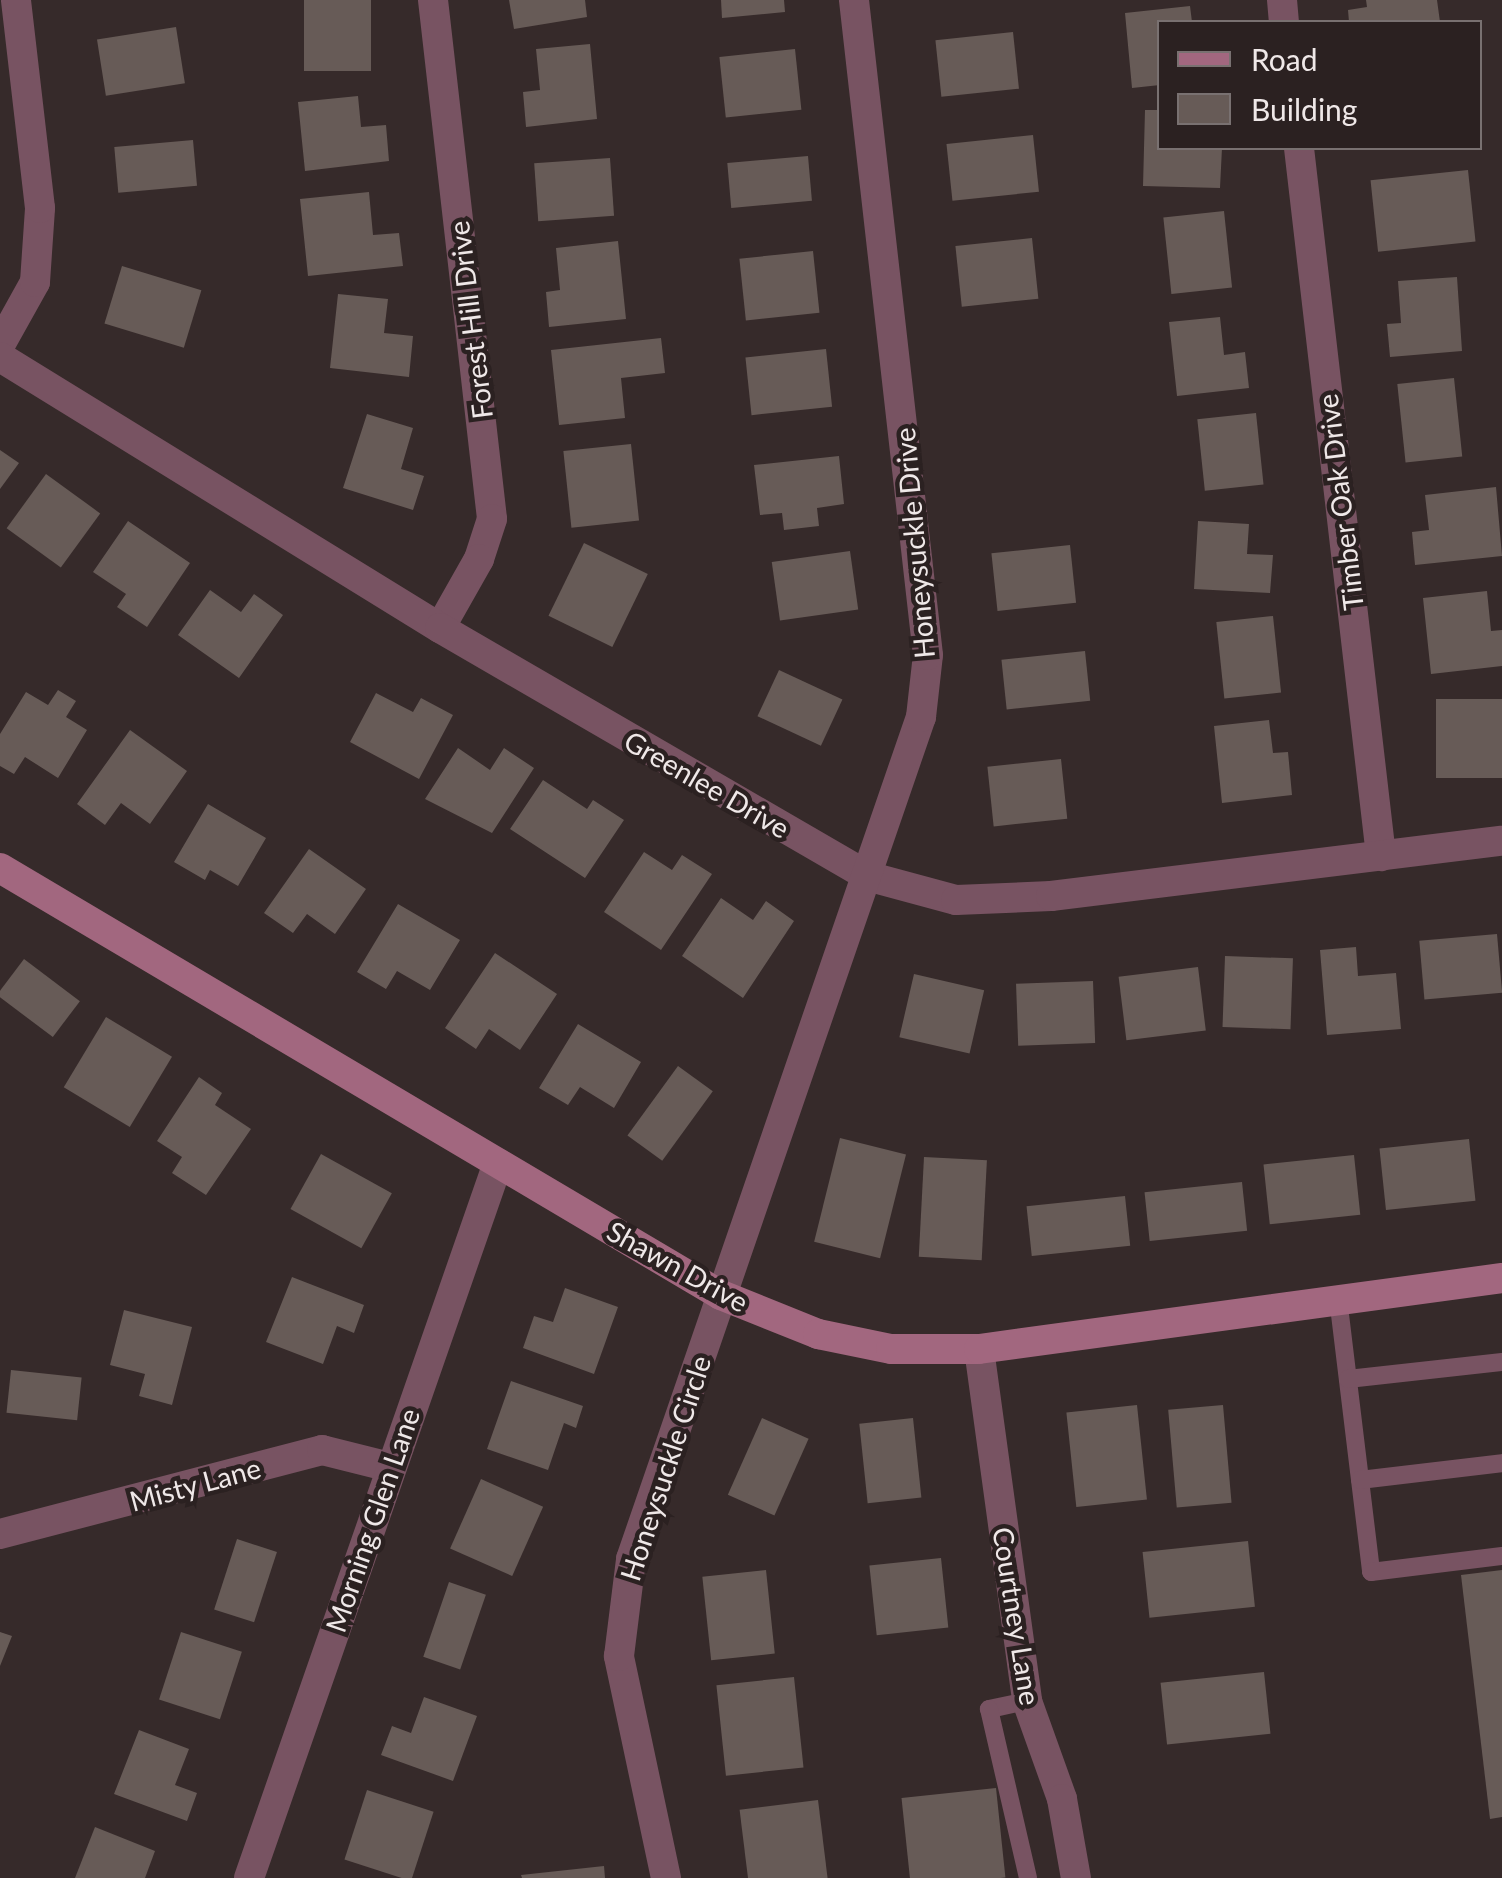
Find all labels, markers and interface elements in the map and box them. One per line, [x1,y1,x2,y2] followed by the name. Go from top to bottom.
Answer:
[1157,20,1482,150] legend
[1251,41,1318,77] text: Road
[1251,91,1357,127] text: Building
[441,219,499,421] street label: Forest Hill Drive
[1310,392,1370,612] street label: Timber Oak Drive
[887,426,941,660] street label: Honeysuckle Drive
[618,723,796,845] street label: Greenlee Drive
[602,1214,754,1318] street label: Shawn Drive
[613,1351,717,1585] street label: Honeysuckle Circle
[318,1404,426,1636] street label: Morning Glen Lane
[125,1450,265,1518] street label: Misty Lane
[986,1524,1048,1708] street label: Courtney Lane

